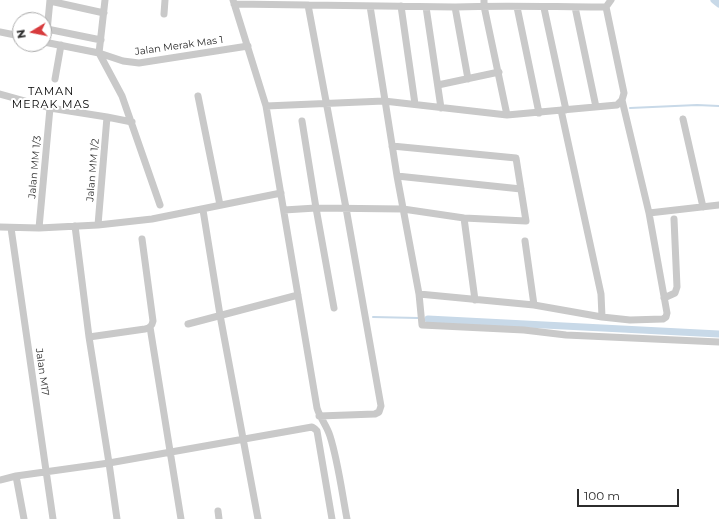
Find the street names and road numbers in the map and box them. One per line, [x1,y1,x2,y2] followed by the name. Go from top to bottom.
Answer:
[134,34,224,58] street label: Jalan Merak Mas 1
[26,135,44,199] street label: Jalan MM 1/3
[84,138,102,202] street label: Jalan MM 1/2
[33,347,51,397] street label: Jalan M17

